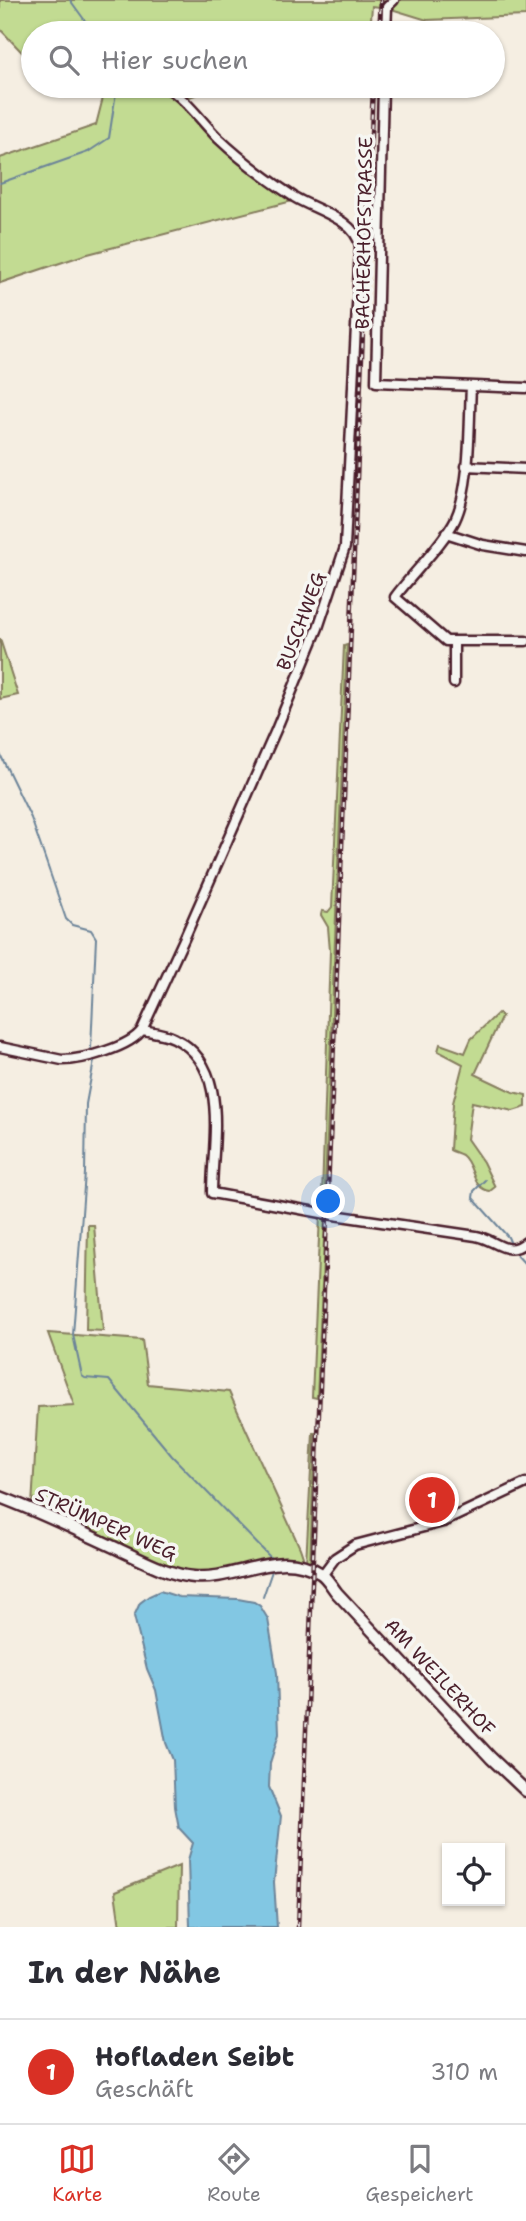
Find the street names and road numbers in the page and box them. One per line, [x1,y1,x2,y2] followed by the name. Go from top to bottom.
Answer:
[350,136,378,330] street label: BACHERHOFSTRASSE
[271,568,331,674] street label: BUSCHWEG
[32,1482,180,1566] street label: STRÜMPER WEG
[379,1613,501,1741] street label: AM WEILERHOF

